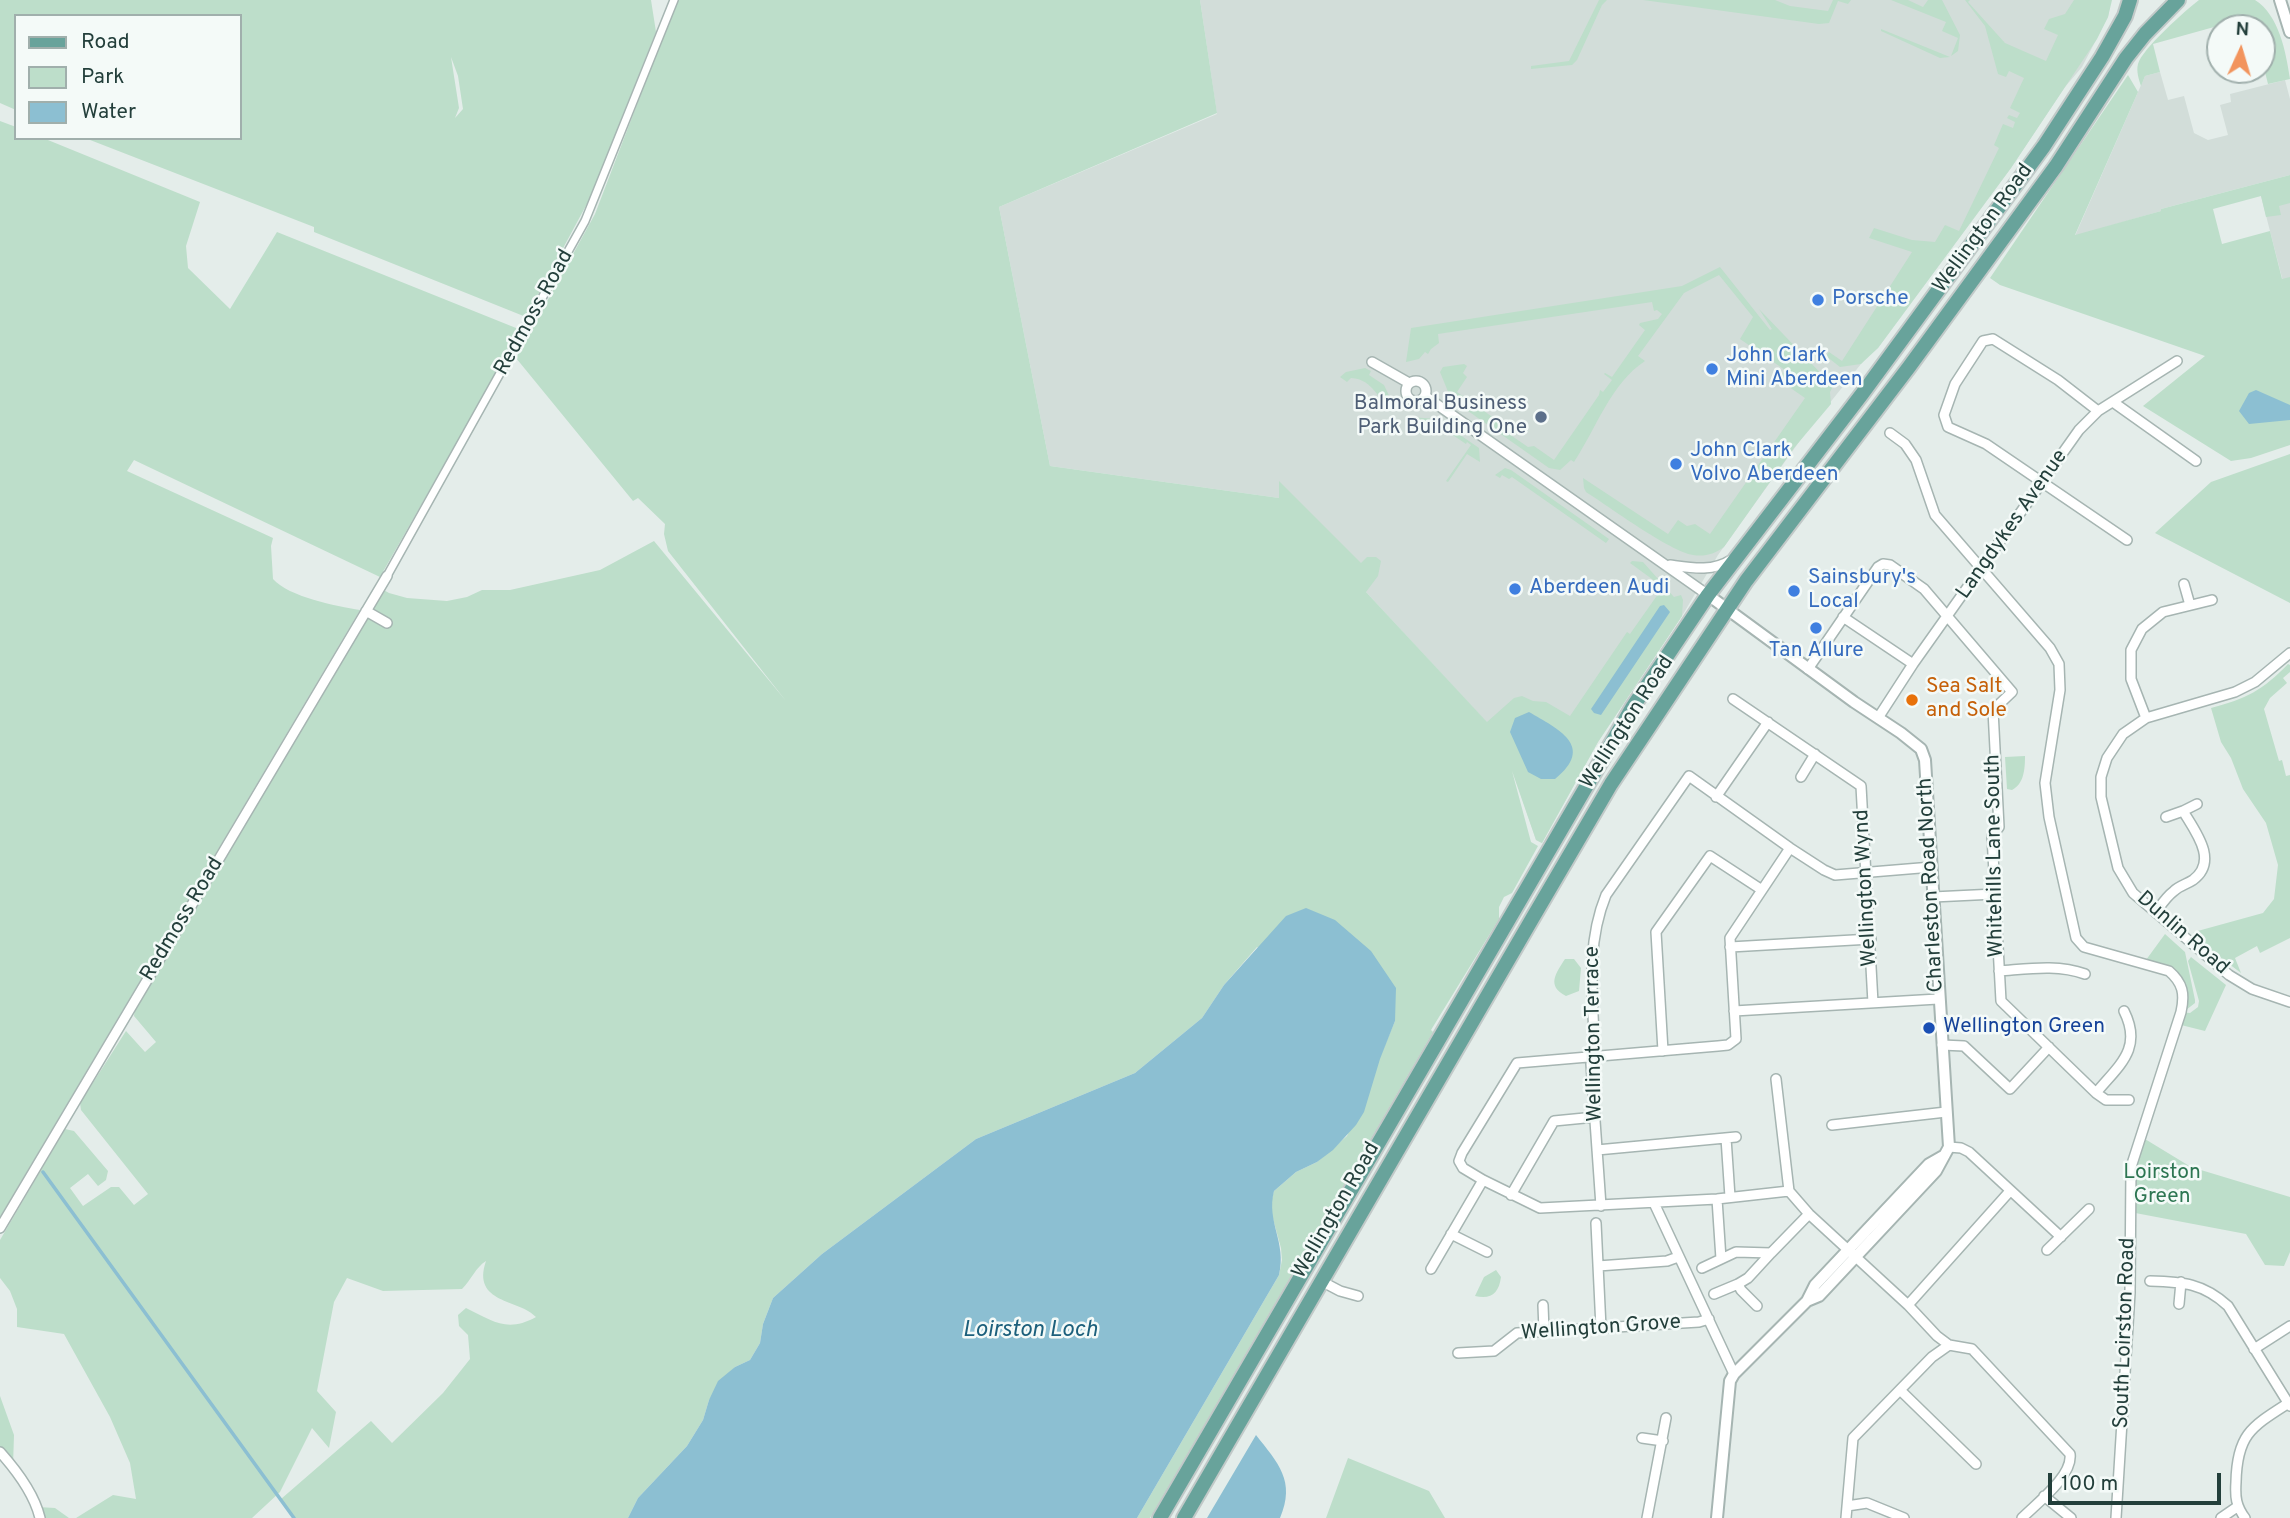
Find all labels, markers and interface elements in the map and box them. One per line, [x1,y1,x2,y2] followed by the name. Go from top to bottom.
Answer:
[14,14,242,140] legend
[2206,14,2276,84] north arrow
[2235,18,2250,42] text: N
[81,29,130,56] text: Road
[81,64,124,91] text: Park
[81,99,136,126] text: Water
[1929,159,2039,299] street label: Wellington Road
[490,246,580,380] street label: Redmoss Road
[1832,287,1908,313] place label: Porsche
[1810,292,1826,308] marker: Porsche
[1726,344,1863,394] place label: John Clark Mini Aberdeen
[1704,361,1720,377] marker: John Clark Mini Aberdeen
[1354,392,1527,442] place label: Balmoral Business Park Building One
[1533,409,1549,425] marker: Balmoral Business Park Building One
[1690,439,1839,489] place label: John Clark Volvo Aberdeen
[1952,446,2074,604] street label: Langdykes Avenue
[1668,456,1684,472] marker: John Clark Volvo Aberdeen
[1808,566,1916,616] place label: Sainsbury's Local
[1529,576,1669,602] place label: Aberdeen Audi
[1507,581,1523,597] marker: Aberdeen Audi
[1786,583,1802,599] marker: Sainsbury's Local
[1808,620,1824,636] marker: Tan Allure
[1768,639,1864,665] place label: Tan Allure
[1576,652,1680,794] street label: Wellington Road
[1926,675,2007,725] place label: Sea Salt and Sole
[1904,692,1920,708] marker: Sea Salt and Sole
[1982,754,2010,958] street label: Whitehills Lane South
[1914,777,1950,993] street label: Charleston Road North
[1850,809,1884,967] street label: Wellington Wynd
[136,854,230,986] street label: Redmoss Road
[2131,887,2233,981] street label: Dunlin Road
[1581,946,1609,1122] street label: Wellington Terrace
[1943,1015,2105,1041] place label: Wellington Green
[1921,1020,1937,1036] marker: Wellington Green
[1288,1138,1386,1284] street label: Wellington Road
[2123,1161,2201,1211] park label: Loirston Green
[2110,1237,2142,1429] street label: South Loirston Road
[1520,1311,1682,1347] street label: Wellington Grove
[963,1317,1097,1345] water label: Loirston Loch
[2052,1458,2225,1502] scale bar
[2061,1471,2118,1498] text: 100 m

